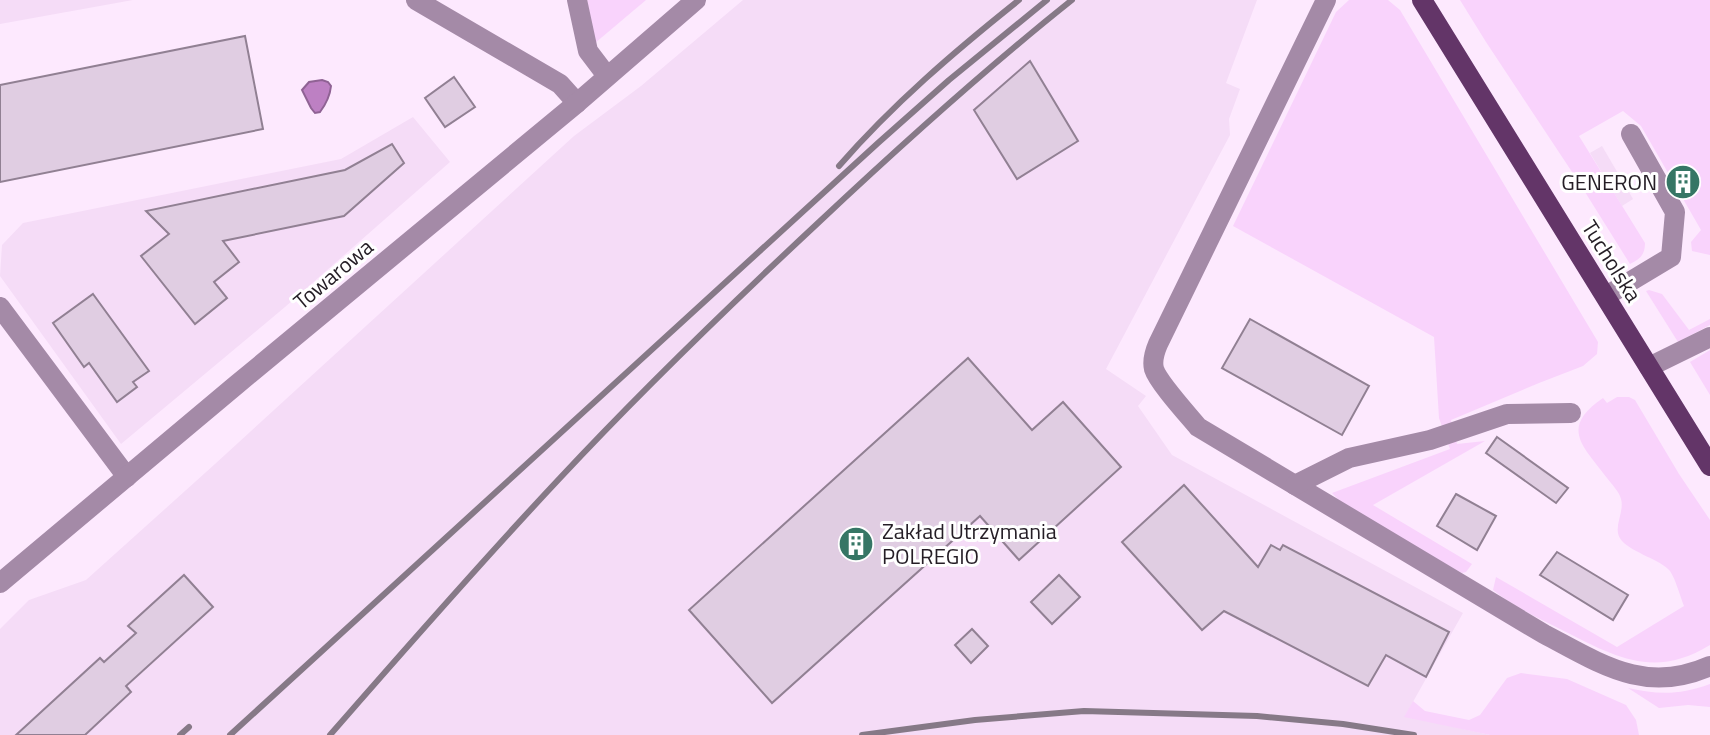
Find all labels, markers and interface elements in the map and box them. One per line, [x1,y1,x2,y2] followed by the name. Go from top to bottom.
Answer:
[1664,163,1702,201] building icon: GENERON
[1561,165,1657,199] place label: GENERON
[1573,213,1651,309] street label: Tucholska
[286,230,380,318] street label: Towarowa
[882,514,1057,573] place label: Zakład Utrzymania POLREGIO
[837,525,875,563] building icon: Zakład Utrzymania POLREGIO

